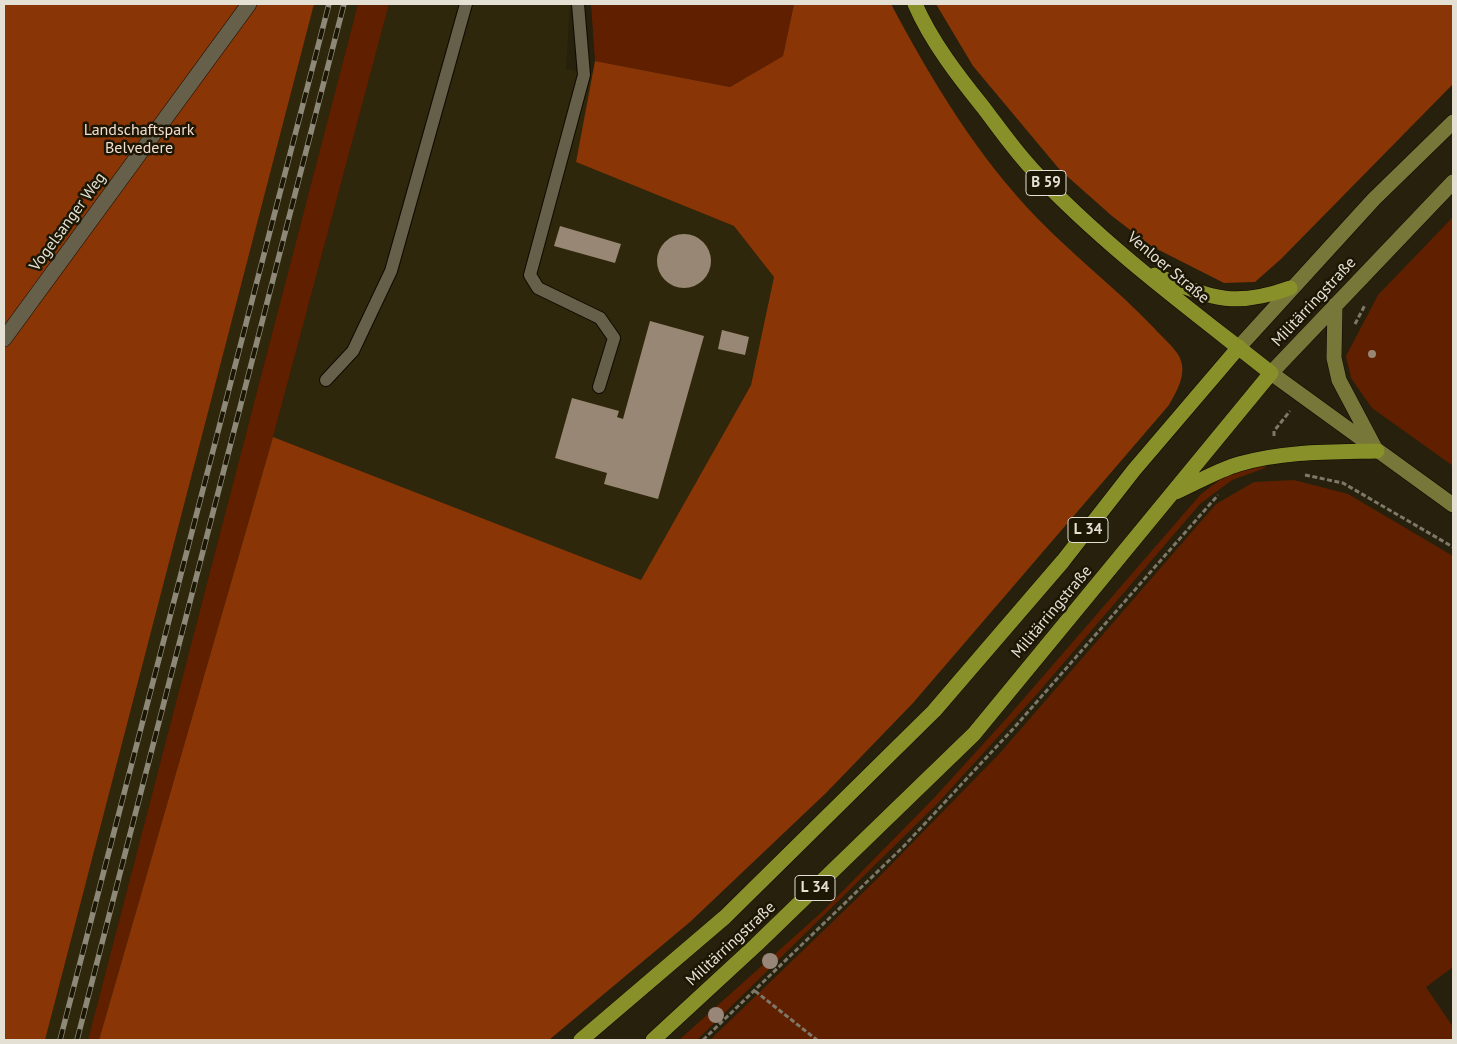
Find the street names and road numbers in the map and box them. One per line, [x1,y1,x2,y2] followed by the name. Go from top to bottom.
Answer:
[26,169,110,275] street label: Vogelsanger Weg
[1026,170,1066,196] road number: B 59
[1123,228,1213,308] street label: Venloer Straße
[1268,253,1360,351] street label: Militärringstraße
[1068,518,1108,542] road number: L 34
[1008,562,1096,662] street label: Militärringstraße
[795,876,835,900] road number: L 34
[682,898,780,990] street label: Militärringstraße

